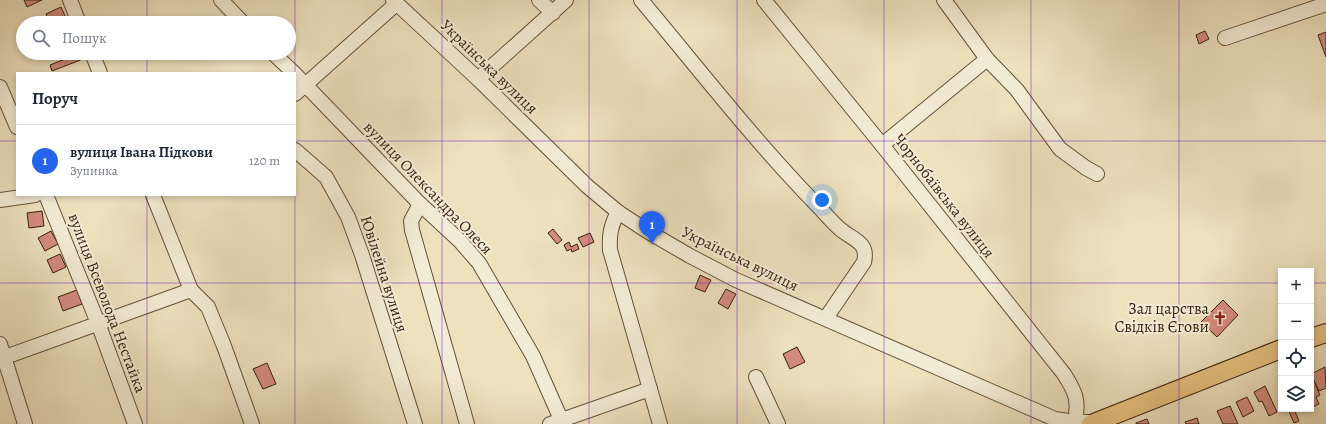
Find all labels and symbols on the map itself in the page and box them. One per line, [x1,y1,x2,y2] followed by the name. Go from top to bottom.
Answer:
[435,15,543,119] street label: Українська вулиця
[359,117,498,260] street label: вулиця Олександра Олеся
[888,129,1000,263] street label: Чорнобаївська вулиця
[812,190,832,210] your location
[63,210,152,397] street label: вулиця Всеволода Нестайка
[639,211,665,244] pin: 1
[355,213,413,335] street label: Ювілейна вулиця
[678,221,802,297] street label: Українська вулиця
[1114,298,1210,338] place label: Зал царства Свідків Єгови
[1212,310,1228,326] church icon: Зал царства Свідків Єгови

